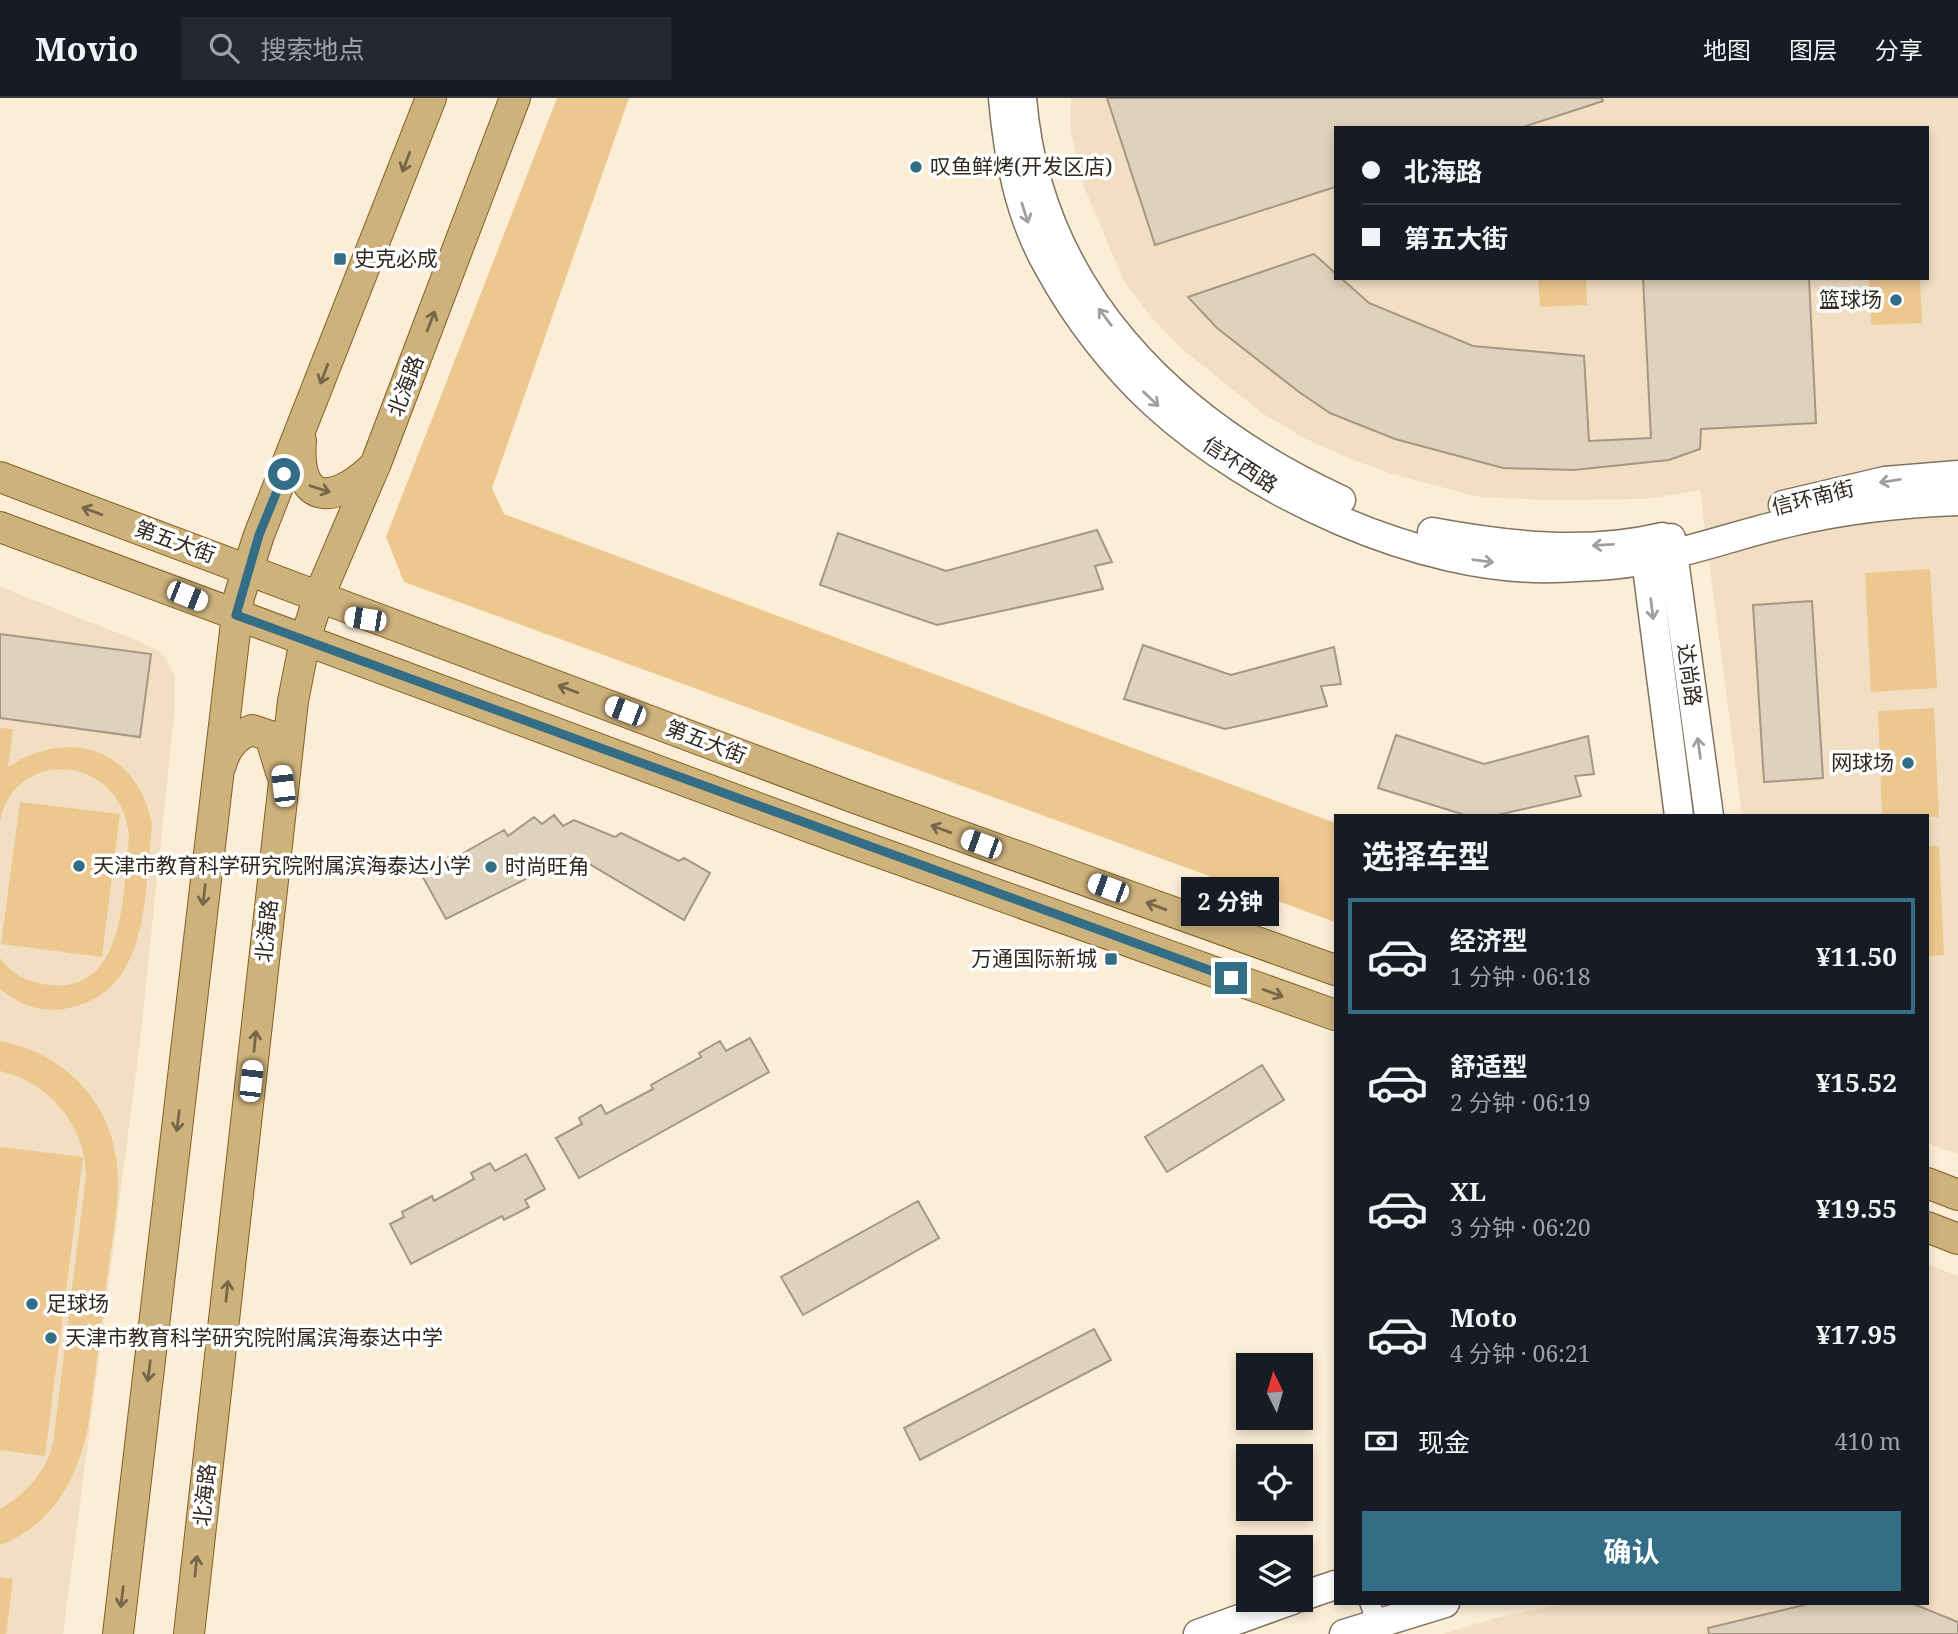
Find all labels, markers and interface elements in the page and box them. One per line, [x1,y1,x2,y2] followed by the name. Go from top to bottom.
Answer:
[181,17,671,80] search box
[35,26,139,71] text: Movio
[205,29,243,67] icon: search
[261,31,365,67] text: 搜索地点
[1703,33,1751,66] text: 地图
[1789,33,1837,66] text: 图层
[1875,33,1923,66] text: 分享
[399,150,412,172] one-way arrow
[930,152,1113,180] place label: 叹鱼鲜烤(开发区店)
[1404,153,1482,189] text: 北海路
[908,159,924,175] marker: 叹鱼鲜烤(开发区店)
[1020,201,1032,223] one-way arrow
[1404,220,1508,256] text: 第五大街
[354,244,438,272] place label: 史克必成
[332,251,348,267] marker: 史克必成
[1819,285,1882,313] place label: 篮球场
[1888,292,1904,308] marker: 篮球场
[1097,309,1112,327] one-way arrow
[425,310,438,332] one-way arrow
[381,351,429,420] street label: 北海路
[317,362,330,384] one-way arrow
[1143,391,1160,408] one-way arrow
[1198,430,1283,499] street label: 信环西路
[268,458,300,490] route start
[1769,473,1857,521] street label: 信环南街
[1879,475,1902,488] one-way arrow
[309,484,331,497] one-way arrow
[82,504,104,516] one-way arrow
[131,514,220,569] street label: 第五大街
[1592,539,1615,552] one-way arrow
[1471,555,1494,568] one-way arrow
[164,578,211,614] car
[1646,597,1659,620] one-way arrow
[343,605,388,633] car
[1672,642,1708,708] street label: 达尚路
[557,682,579,695] one-way arrow
[602,694,649,728] car
[662,713,751,769] street label: 第五大街
[1693,737,1706,760] one-way arrow
[1831,748,1894,776] place label: 网球场
[1900,755,1916,771] marker: 网球场
[271,764,296,808] car
[931,822,953,834] one-way arrow
[958,827,1005,861] car
[1362,834,1490,877] text: 选择车型
[93,851,471,879] place label: 天津市教育科学研究院附属滨海泰达小学
[505,852,589,880] place label: 时尚旺角
[71,858,87,874] marker: 天津市教育科学研究院附属滨海泰达小学
[483,859,499,875] marker: 时尚旺角
[1085,871,1132,905] car
[1182,876,1280,926] callout: 2 分钟
[197,883,210,906] one-way arrow
[1198,885,1262,917] text: 2 分钟
[249,898,283,964] street label: 北海路
[1145,898,1167,911] one-way arrow
[1450,922,1528,958] text: 经济型
[1366,925,1429,988] icon: car
[1816,938,1897,974] text: ¥11.50
[971,944,1097,972] place label: 万通国际新城
[1103,951,1119,967] marker: 万通国际新城
[1450,960,1591,992] text: 1 分钟 · 06:18
[1215,962,1247,994] route end
[1262,988,1284,1000] one-way arrow
[249,1030,262,1053] one-way arrow
[1450,1048,1528,1084] text: 舒适型
[1366,1051,1429,1114] icon: car
[239,1059,264,1103] car
[1816,1064,1897,1100] text: ¥15.52
[1450,1086,1591,1118] text: 2 分钟 · 06:19
[171,1109,184,1132] one-way arrow
[1450,1173,1486,1209] text: XL
[1366,1177,1429,1240] icon: car
[1816,1190,1897,1226] text: ¥19.55
[1450,1211,1591,1243] text: 3 分钟 · 06:20
[221,1281,234,1303] one-way arrow
[46,1289,109,1317] place label: 足球场
[24,1296,40,1312] marker: 足球场
[1450,1299,1517,1335] text: Moto
[1366,1303,1429,1366] icon: car
[1816,1316,1897,1352] text: ¥17.95
[65,1323,443,1351] place label: 天津市教育科学研究院附属滨海泰达中学
[43,1330,59,1346] marker: 天津市教育科学研究院附属滨海泰达中学
[1450,1337,1591,1369] text: 4 分钟 · 06:21
[1236,1353,1312,1430] north arrow
[1236,1353,1313,1612] map controls
[142,1359,155,1382] one-way arrow
[1362,1422,1400,1460] icon: cash
[1418,1424,1470,1460] text: 现金
[1835,1425,1901,1457] text: 410 m
[1236,1444,1313,1521] button: locate
[187,1462,221,1528] street label: 北海路
[1362,1511,1901,1591] button: 确认
[1236,1535,1313,1612] button: layers
[190,1555,203,1578] one-way arrow
[116,1585,129,1608] one-way arrow

